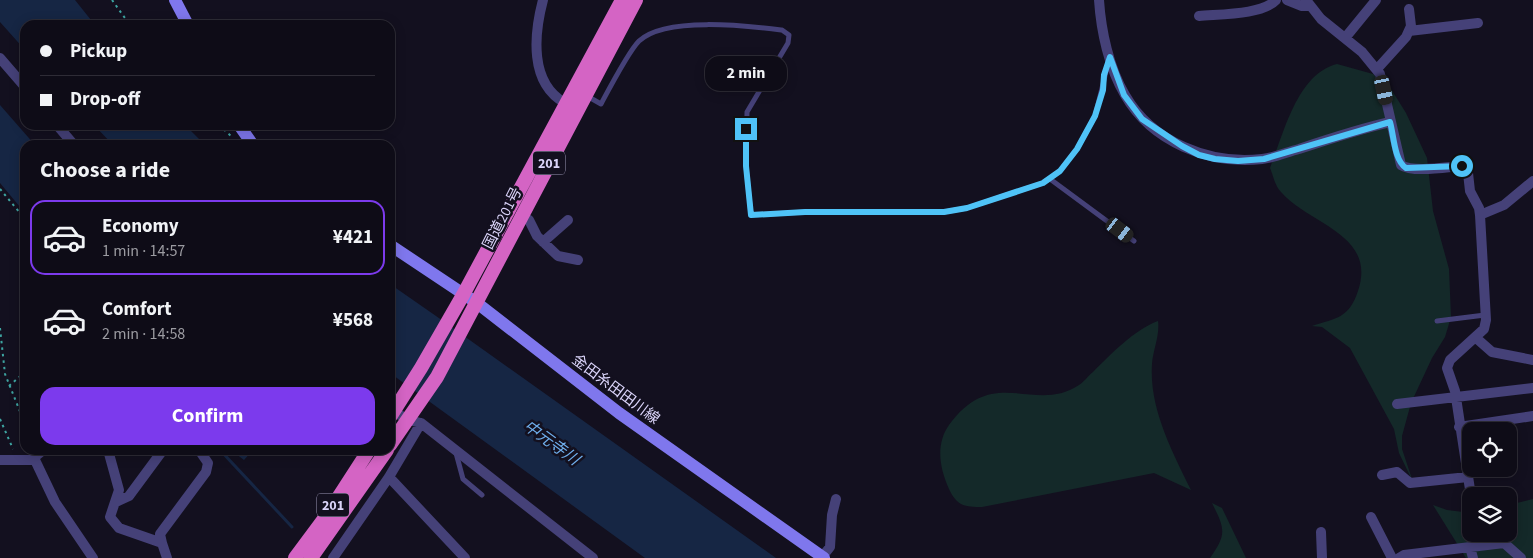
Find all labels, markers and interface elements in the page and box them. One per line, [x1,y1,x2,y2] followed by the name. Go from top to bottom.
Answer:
[70,38,127,65] text: Pickup
[705,56,787,92] callout: 2 min
[727,62,765,84] text: 2 min
[1373,74,1394,106] car
[70,86,140,113] text: Drop-off
[735,118,757,140] route end
[533,152,565,174] road number: 201
[40,154,170,186] text: Choose a ride
[1451,155,1473,177] route start
[478,183,527,253] street label: 国道201号
[102,213,179,240] text: Economy
[42,215,87,260] icon: car
[1103,215,1136,245] car
[333,224,373,251] text: ¥421
[102,240,185,262] text: 1 min · 14:57
[102,296,172,323] text: Comfort
[42,298,87,343] icon: car
[333,307,373,334] text: ¥568
[102,323,185,345] text: 2 min · 14:58
[567,349,664,429] street label: 金田糸田田川線
[40,387,375,445] button: Confirm
[519,415,585,472] water label: 中元寺川
[1462,422,1517,542] map controls
[1462,422,1517,477] button: locate
[1462,487,1517,542] button: layers
[317,494,349,516] road number: 201

